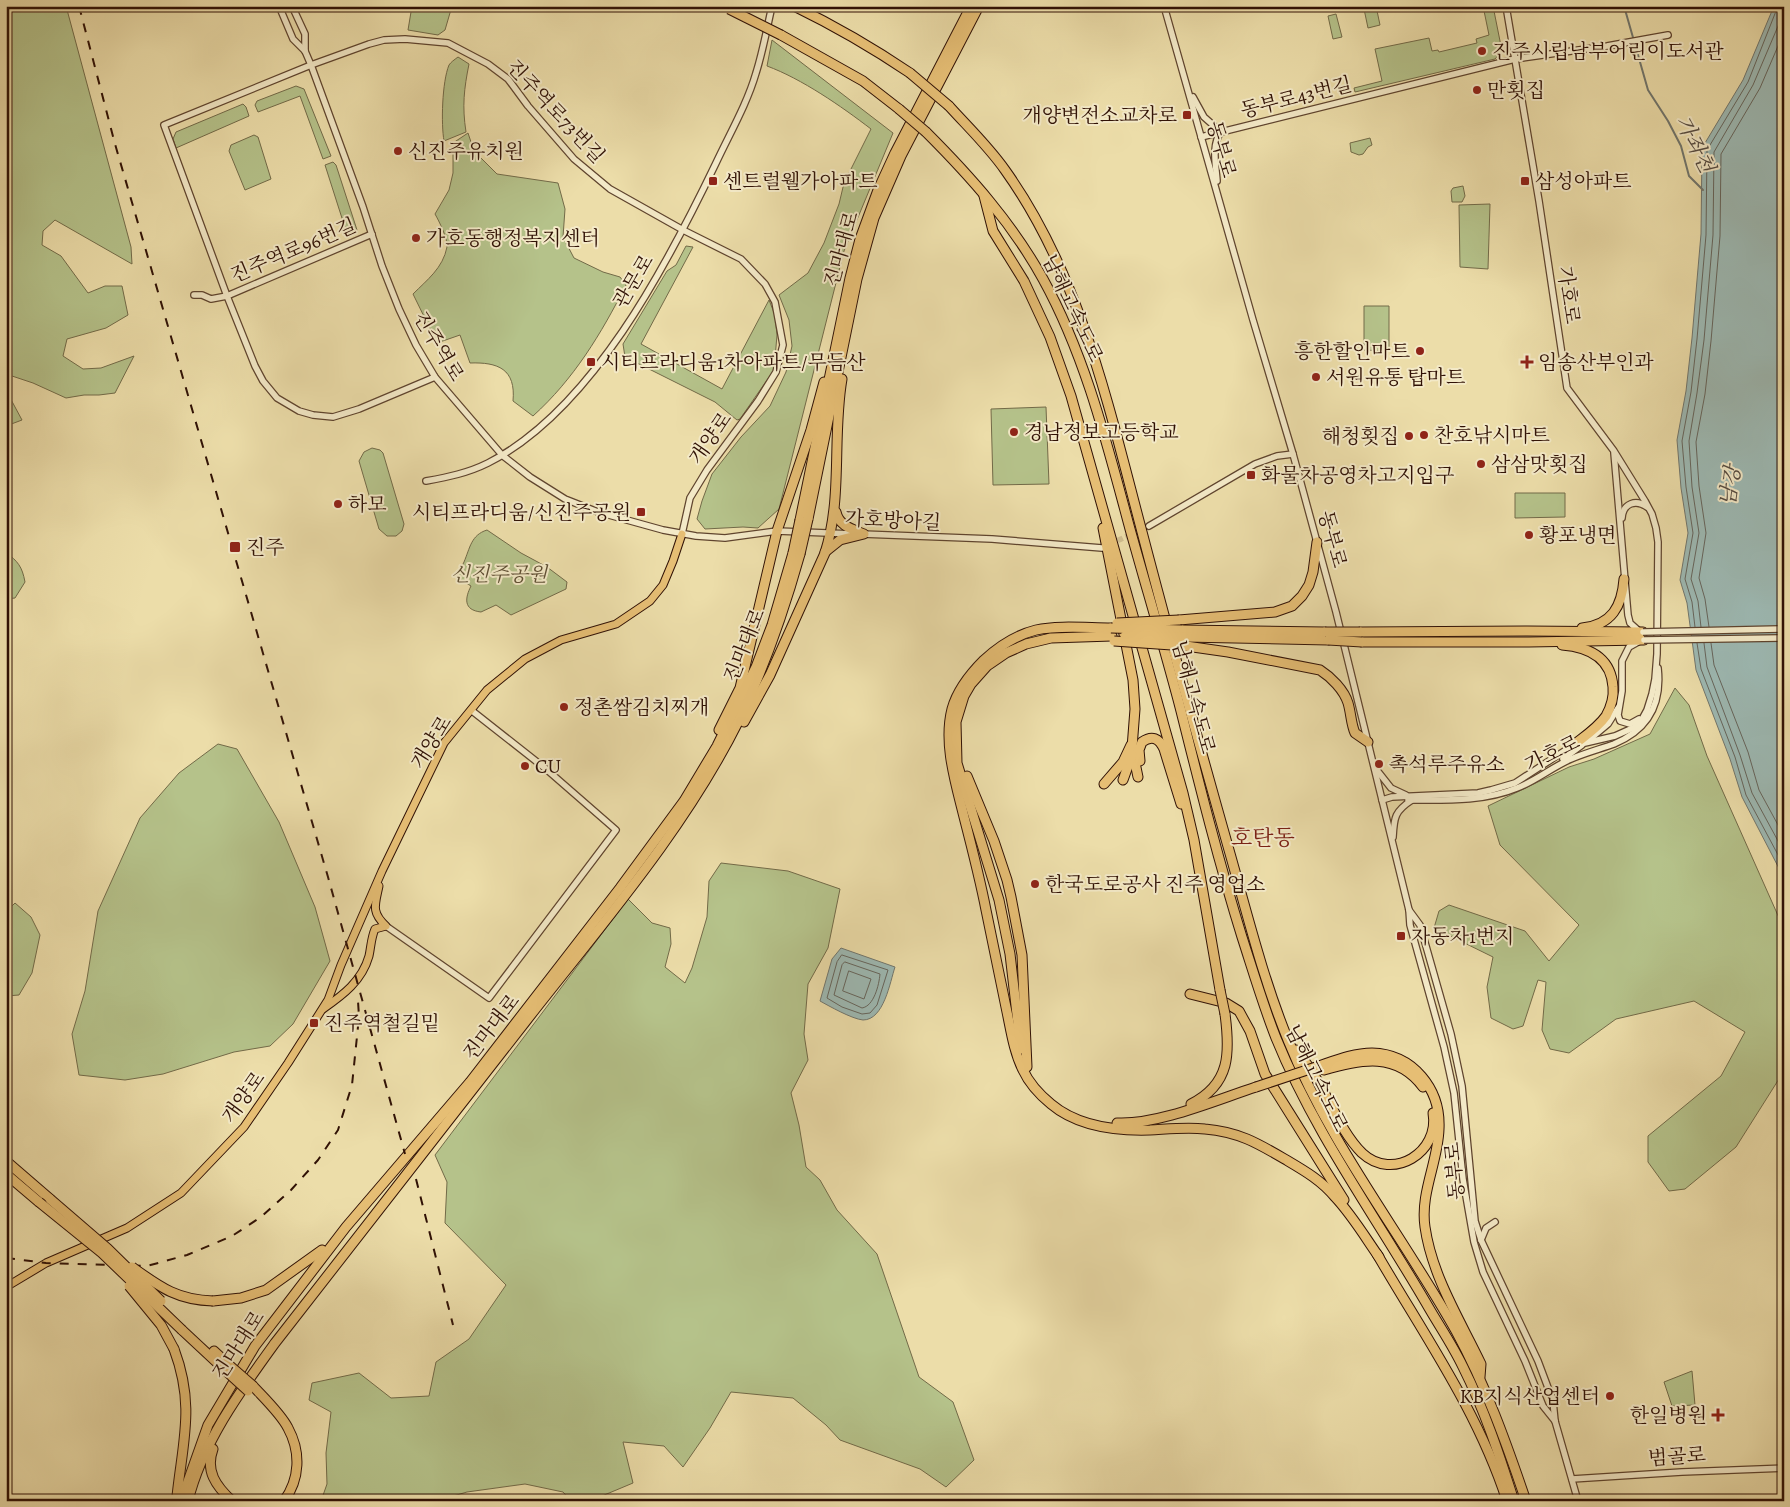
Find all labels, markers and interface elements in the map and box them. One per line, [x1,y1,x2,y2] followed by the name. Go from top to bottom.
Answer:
[1492,38,1725,65] place label: 진주시립남부어린이도서관
[1476,45,1488,57] marker: 진주시립남부어린이도서관
[501,54,611,169] street label: 진주역로73번길
[1238,71,1355,124] street label: 동부로43번길
[1487,77,1545,104] place label: 만횟집
[1471,84,1483,96] marker: 만횟집
[1022,102,1177,129] place label: 개양변전소교차로
[1181,109,1193,121] marker: 개양변전소교차로
[1669,111,1722,179] water label: 가좌천
[1201,118,1242,181] street label: 동부로
[408,138,524,165] place label: 신진주유치원
[392,145,404,157] marker: 신진주유치원
[723,168,878,195] place label: 센트럴웰가아파트
[1535,168,1632,195] place label: 삼성아파트
[707,175,719,187] marker: 센트럴웰가아파트
[1519,175,1531,187] marker: 삼성아파트
[818,208,865,290] street label: 진마대로
[226,212,360,289] street label: 진주역로96번길
[426,225,600,252] place label: 가호동행정복지센터
[410,232,422,244] marker: 가호동행정복지센터
[607,249,660,313] street label: 관문로
[1036,250,1109,366] street label: 남해고속도로
[1551,264,1586,326] street label: 가호로
[407,306,470,386] street label: 진주역로
[1294,338,1410,365] place label: 흥한할인마트
[1414,345,1426,357] marker: 흥한할인마트
[601,349,866,376] place label: 시티프라디움1차아파트/무듬산
[1538,349,1655,376] place label: 임송산부인과
[1520,355,1534,369] marker: 임송산부인과
[585,356,597,368] marker: 시티프라디움1차아파트/무듬산
[1326,364,1465,391] place label: 서원유통 탑마트
[1310,371,1322,383] marker: 서원유통 탑마트
[683,407,738,470] street label: 개양로
[1024,419,1179,446] place label: 경남정보고등학교
[1434,422,1550,449] place label: 찬호낚시마트
[1322,423,1399,450] place label: 해청횟집
[1008,426,1020,438] marker: 경남정보고등학교
[1418,429,1430,441] marker: 찬호낚시마트
[1403,430,1415,442] marker: 해청횟집
[1491,451,1588,478] place label: 삼삼맛횟집
[1475,458,1487,470] marker: 삼삼맛횟집
[1713,461,1747,508] water label: 남강
[1261,462,1454,489] place label: 화물차공영차고지입구
[1245,469,1257,481] marker: 화물차공영차고지입구
[348,491,387,518] place label: 하모
[332,498,344,510] marker: 하모
[412,499,631,526] place label: 시티프라디움/신진주공원
[844,504,942,537] street label: 가호방아길
[635,506,647,518] marker: 시티프라디움/신진주공원
[1312,508,1353,571] street label: 동부로
[1539,522,1616,549] place label: 황포냉면
[1523,529,1535,541] marker: 황포냉면
[246,534,285,561] place label: 진주
[228,540,242,554] marker: 진주
[451,561,549,588] park label: 신진주공원
[717,604,771,686] street label: 진마대로
[1165,638,1222,757] street label: 남해고속도로
[574,694,709,721] place label: 정촌쌈김치찌개
[558,701,570,713] marker: 정촌쌈김치찌개
[405,711,458,774] street label: 개양로
[1520,729,1584,778] street label: 가호로
[1389,751,1505,778] place label: 촉석루주유소
[535,753,561,780] place label: CU
[1373,758,1385,770] marker: 촉석루주유소
[519,760,531,772] marker: CU
[1231,823,1295,853] district label: 호탄동
[1045,871,1265,898] place label: 한국도로공사 진주 영업소
[1029,878,1041,890] marker: 한국도로공사 진주 영업소
[1411,923,1514,950] place label: 자동차1번지
[1395,930,1407,942] marker: 자동차1번지
[457,989,526,1066] street label: 진마대로
[324,1010,440,1037] place label: 진주역철길밑
[308,1017,320,1029] marker: 진주역철길밑
[1279,1020,1354,1136] street label: 남해고속도로
[215,1066,271,1129] street label: 개양로
[1439,1141,1470,1201] street label: 동부로
[206,1306,271,1385] street label: 진마대로
[1460,1383,1600,1410] place label: KB지식산업센터
[1604,1390,1616,1402] marker: KB지식산업센터
[1630,1402,1707,1429] place label: 한일병원
[1711,1408,1725,1422] marker: 한일병원
[1647,1441,1707,1472] street label: 범골로

